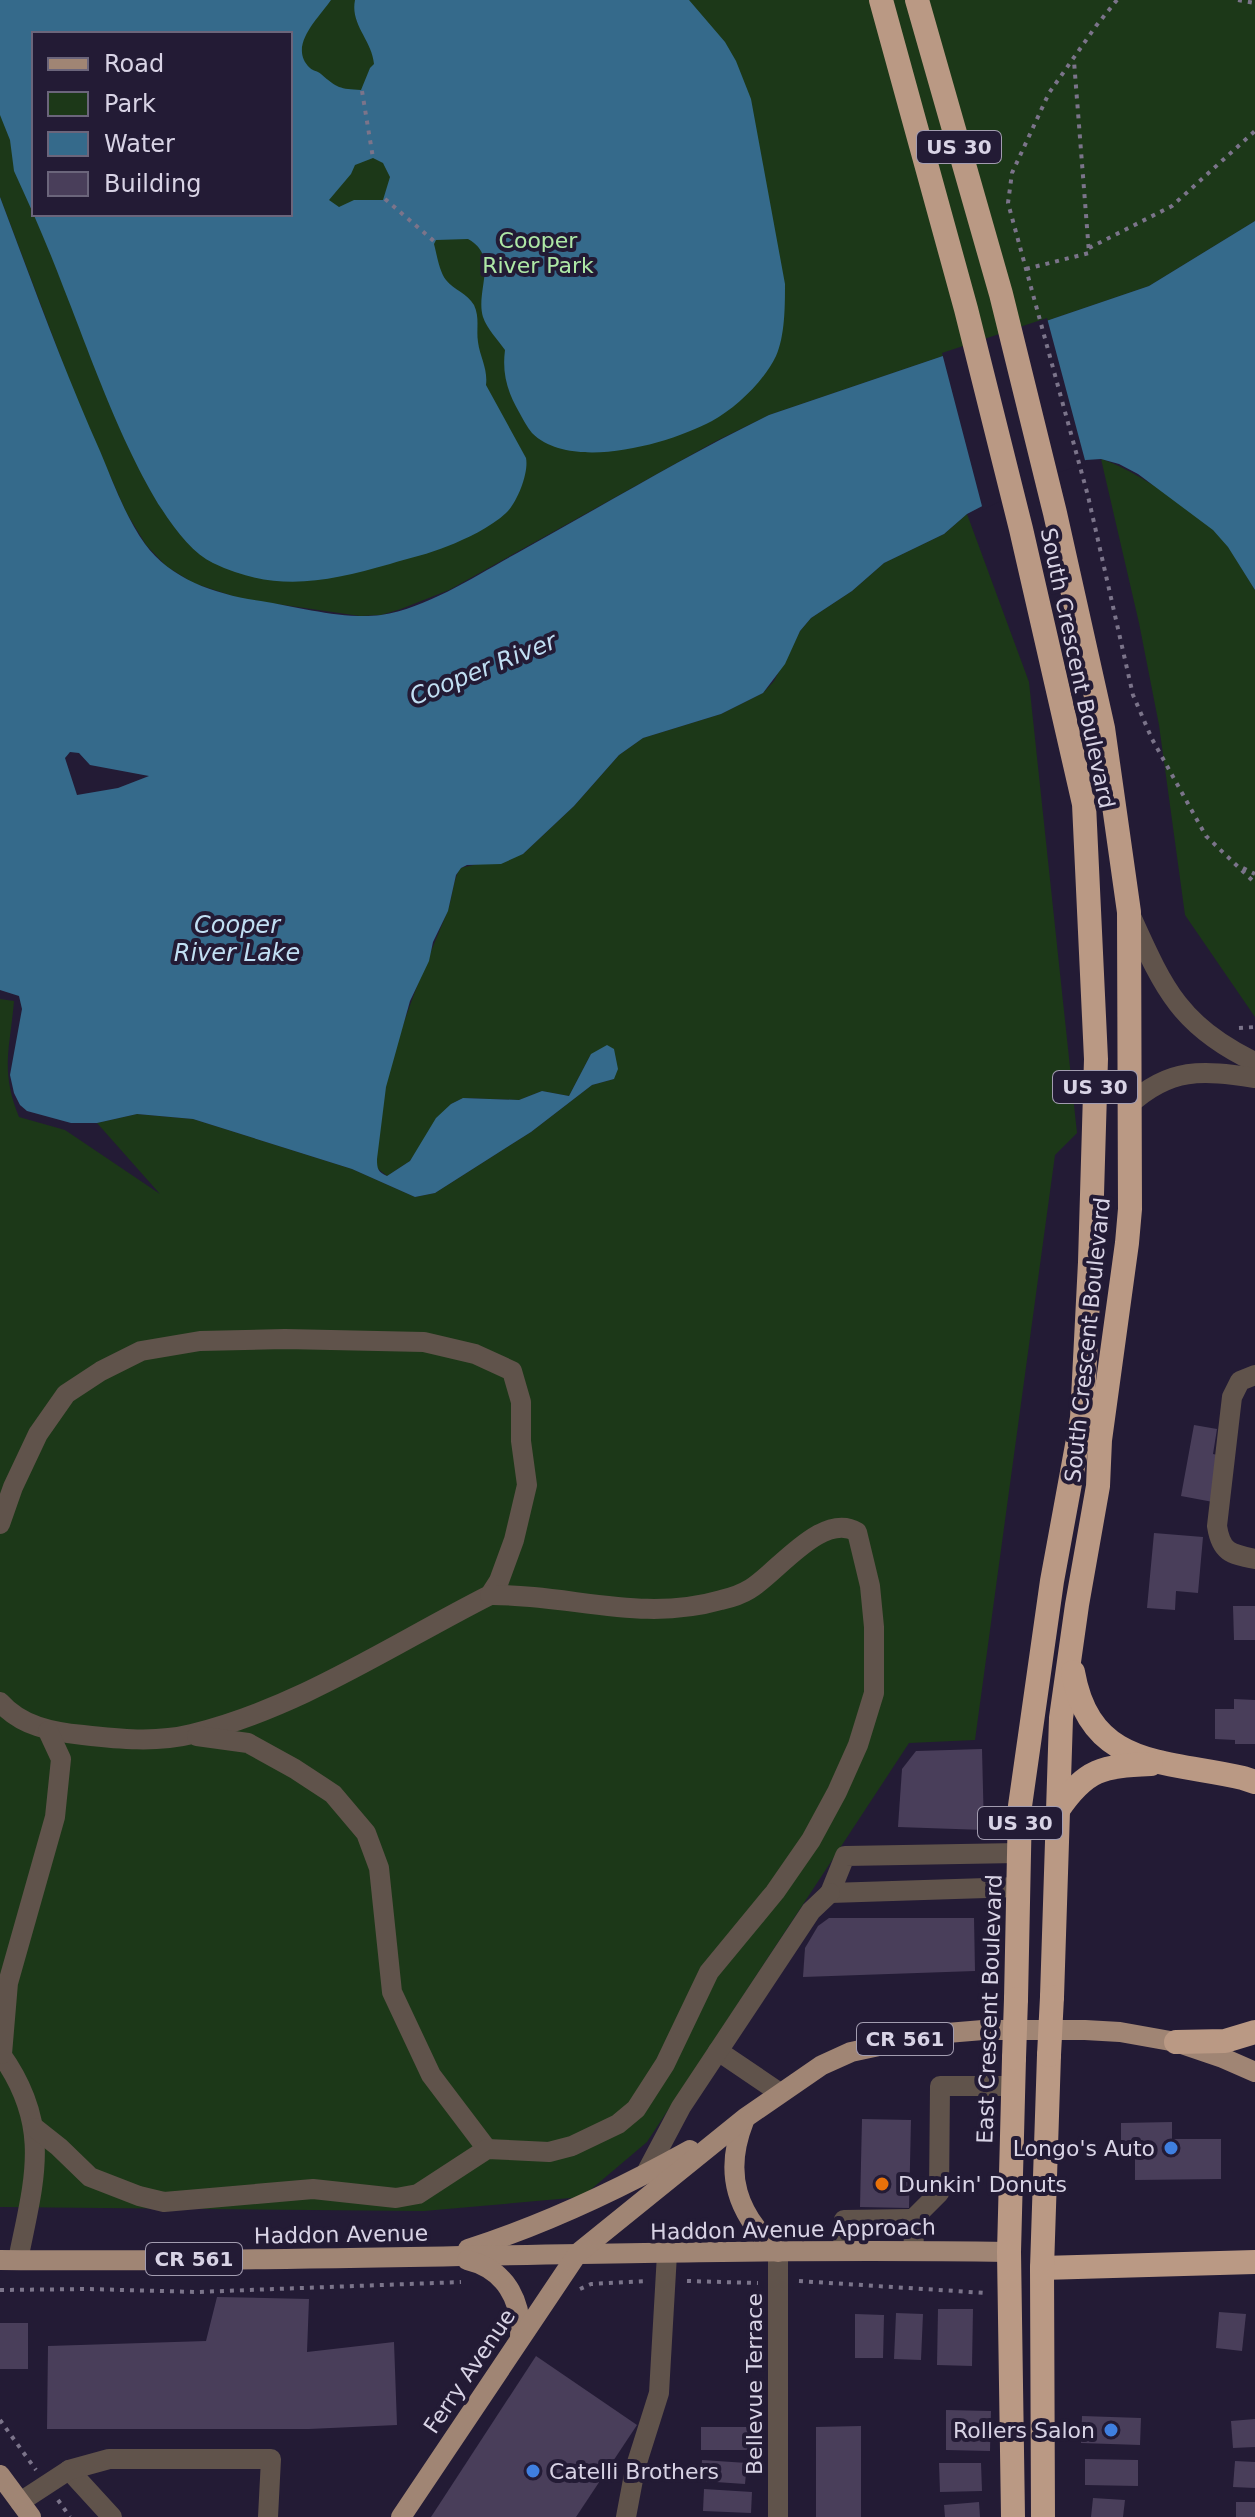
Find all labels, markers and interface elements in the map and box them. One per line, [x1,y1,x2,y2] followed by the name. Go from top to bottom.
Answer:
[32,32,292,216] legend
[104,50,164,78] text: Road
[104,90,156,118] text: Park
[104,130,175,158] text: Water
[917,131,1001,163] road number: US 30
[104,170,201,198] text: Building
[482,228,594,278] park label: Cooper River Park
[1036,525,1120,811] street label: South Crescent Boulevard
[406,626,562,711] water label: Cooper River
[174,911,300,967] water label: Cooper River Lake
[1053,1071,1137,1103] road number: US 30
[1060,1196,1115,1484] street label: South Crescent Boulevard
[978,1807,1062,1839] road number: US 30
[972,1874,1007,2144] street label: East Crescent Boulevard
[857,2023,953,2055] road number: CR 561
[1013,2136,1155,2161] place label: Longo's Auto
[1162,2139,1180,2157] marker: Longo's Auto
[898,2172,1067,2197] place label: Dunkin' Donuts
[873,2175,891,2193] marker: Dunkin' Donuts
[650,2215,936,2244] street label: Haddon Avenue Approach
[254,2220,428,2249] street label: Haddon Avenue
[146,2243,242,2275] road number: CR 561
[742,2293,767,2475] street label: Bellevue Terrace
[419,2304,520,2438] street label: Ferry Avenue
[953,2418,1095,2443] place label: Rollers Salon
[1102,2421,1120,2439] marker: Rollers Salon
[549,2459,719,2484] place label: Catelli Brothers
[524,2462,542,2480] marker: Catelli Brothers

